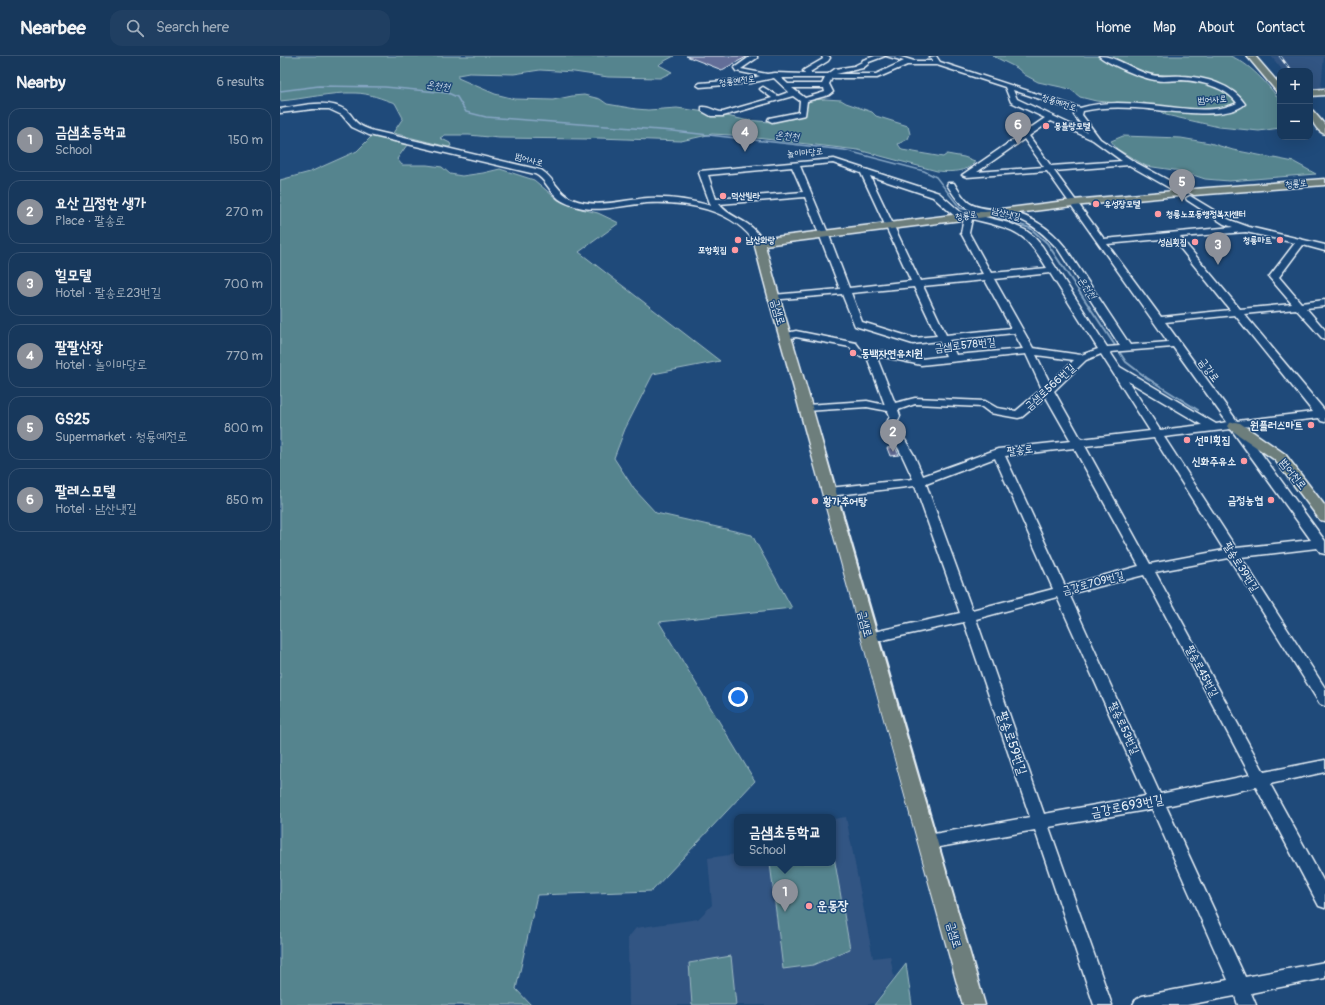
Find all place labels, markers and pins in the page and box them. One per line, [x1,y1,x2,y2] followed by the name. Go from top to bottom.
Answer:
[1005,112,1031,145] pin: 6
[732,119,758,152] pin: 4
[1041,121,1051,131] marker: 몽블랑모텔
[1054,121,1091,132] place label: 몽블랑모텔
[1169,169,1195,202] pin: 5
[718,191,728,201] marker: 덕산빌라
[731,191,761,202] place label: 덕산빌라
[1091,199,1101,209] marker: 유성장모텔
[1104,199,1141,210] place label: 유성장모텔
[1153,209,1163,219] marker: 청룡노포동행정복지센터
[1166,209,1246,220] place label: 청룡노포동행정복지센터
[1205,232,1231,265] pin: 3
[733,235,743,245] marker: 남산화랑
[746,235,776,246] place label: 남산화랑
[1243,235,1273,246] place label: 청룡마트
[1275,235,1285,245] marker: 청룡마트
[1158,237,1187,248] place label: 성심횟집
[1190,237,1200,247] marker: 성심횟집
[698,245,727,256] place label: 포항횟집
[730,245,740,255] marker: 포항횟집
[861,347,923,360] place label: 동백자연유치원
[848,348,858,358] marker: 동백자연유치원
[880,419,906,452] pin: 2
[1250,419,1303,432] place label: 원플러스마트
[1306,420,1316,430] marker: 원플러스마트
[1195,434,1231,447] place label: 선미횟집
[1182,435,1192,445] marker: 선미횟집
[1192,455,1236,468] place label: 신화주유소
[1239,456,1249,466] marker: 신화주유소
[1228,494,1263,507] place label: 금정농협
[823,495,867,508] place label: 황가추어탕
[1266,495,1276,505] marker: 금정농협
[810,496,820,506] marker: 황가추어탕
[772,879,798,912] pin: 1
[817,898,849,914] place label: 운동장
[804,901,814,911] marker: 운동장

